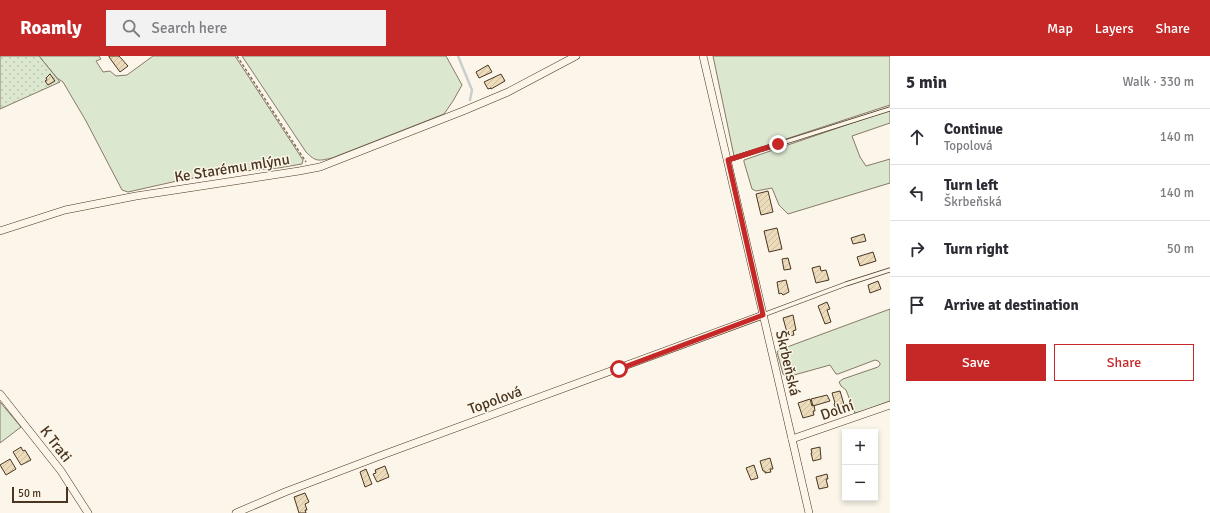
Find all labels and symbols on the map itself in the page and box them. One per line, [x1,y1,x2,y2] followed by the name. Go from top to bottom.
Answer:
[769,135,787,153] route end
[173,150,291,186] street label: Ke Starému mlýnu
[772,328,805,398] street label: Škrbeňská
[610,360,628,378] route start
[466,382,524,418] street label: Topolová
[818,396,856,424] street label: Dolní
[36,422,76,466] street label: K Trati
[12,485,68,504] scale bar

